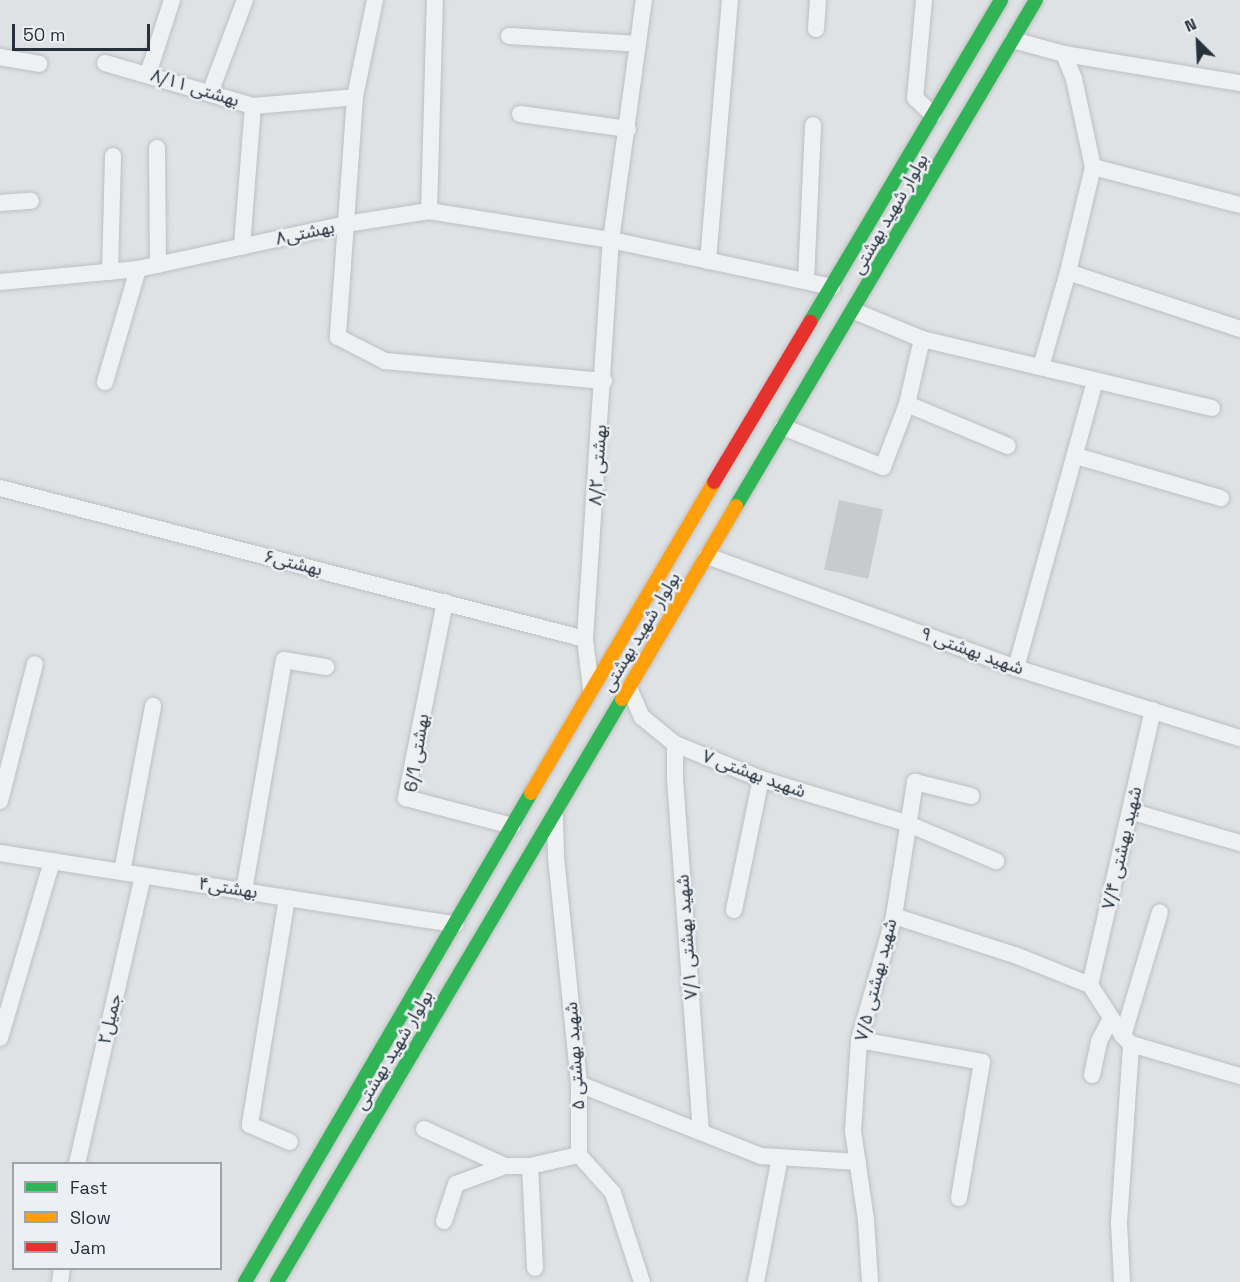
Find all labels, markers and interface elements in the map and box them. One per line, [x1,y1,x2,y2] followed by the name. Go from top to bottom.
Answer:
[15,12,153,50] scale bar
[1168,12,1228,72] north arrow
[1181,13,1200,37] text: N
[23,23,65,46] text: 50 m
[148,64,242,112] street label: بهشتی ۸/۱۱
[847,150,933,278] street label: بولوار شهید بهشتی
[274,216,336,250] street label: بهشتی۸
[584,424,612,506] street label: بهشتی ۸/۲
[262,545,324,581] street label: بهشتی۶
[597,568,685,696] street label: بولوار شهید بهشتی
[917,622,1027,680] street label: شهید بهشتی ۹
[400,712,434,794] street label: بهشتی 6/1
[699,745,809,803] street label: شهید بهشتی ۷
[1097,785,1147,911] street label: شهید بهشتی ۷/۴
[197,873,259,903] street label: بهشتی۴
[672,874,702,1000] street label: شهید بهشتی ۷/۱
[850,917,902,1043] street label: شهید بهشتی ۷/۵
[350,986,438,1114] street label: بولوار شهید بهشتی
[94,992,126,1046] street label: جمیل۲
[560,1001,590,1111] street label: شهید بهشتی ۵
[12,1162,222,1270] legend
[70,1176,107,1199] text: Fast
[70,1206,111,1229] text: Slow
[70,1236,106,1259] text: Jam

